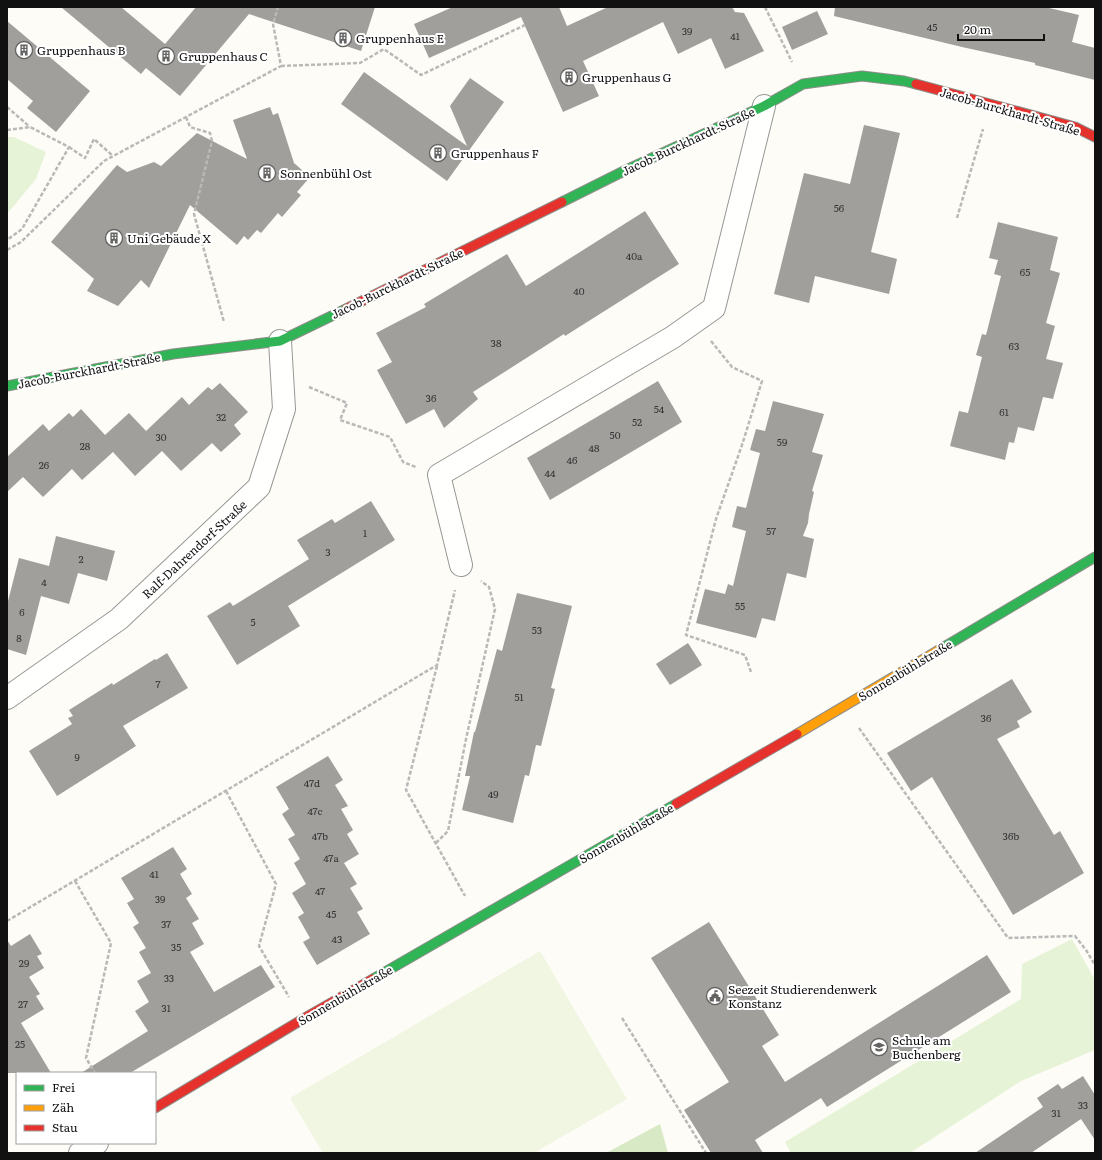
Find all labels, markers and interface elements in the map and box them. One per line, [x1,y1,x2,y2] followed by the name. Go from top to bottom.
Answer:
[958,16,1044,42] scale bar
[927,19,937,34] house number: 45
[964,20,991,38] text: 20 m
[682,23,692,38] house number: 39
[333,28,353,48] building icon: Gruppenhaus E
[730,28,740,43] house number: 41
[356,29,445,47] place label: Gruppenhaus E
[14,40,34,60] building icon: Gruppenhaus B
[37,41,126,59] place label: Gruppenhaus B
[156,46,176,66] building icon: Gruppenhaus C
[179,47,268,65] place label: Gruppenhaus C
[559,67,579,87] building icon: Gruppenhaus G
[582,68,672,86] place label: Gruppenhaus G
[938,82,1082,140] street label: Jacob-Burckhardt-Straße
[618,102,758,180] street label: Jacob-Burckhardt-Straße
[428,143,448,163] building icon: Gruppenhaus F
[451,144,539,162] place label: Gruppenhaus F
[257,163,277,183] building icon: Sonnenbühl Ost
[280,164,372,182] place label: Sonnenbühl Ost
[834,200,845,215] house number: 56
[104,228,124,248] building icon: Uni Gebäude X
[127,229,212,247] place label: Uni Gebäude X
[328,243,466,323] street label: Jacob-Burckhardt-Straße
[626,248,643,263] house number: 40a
[1020,264,1030,279] house number: 65
[573,283,585,298] house number: 40
[491,335,502,350] house number: 38
[1009,338,1019,353] house number: 63
[16,347,162,393] street label: Jacob-Burckhardt-Straße
[426,390,437,405] house number: 36
[654,401,665,416] house number: 54
[999,404,1009,419] house number: 61
[216,409,226,424] house number: 32
[632,414,642,429] house number: 52
[610,427,621,442] house number: 50
[155,429,167,444] house number: 30
[777,434,787,449] house number: 59
[80,438,91,453] house number: 28
[588,440,600,455] house number: 48
[567,452,578,467] house number: 46
[39,457,50,472] house number: 26
[544,465,556,480] house number: 44
[138,496,250,602] street label: Ralf-Dahrendorf-Straße
[766,523,776,538] house number: 57
[363,525,367,540] house number: 1
[325,544,331,559] house number: 3
[78,551,84,566] house number: 2
[41,574,47,589] house number: 4
[735,598,745,613] house number: 55
[19,604,25,619] house number: 6
[250,614,256,629] house number: 5
[532,622,542,637] house number: 53
[16,630,22,645] house number: 8
[855,635,955,705] street label: Sonnenbühlstraße
[155,676,161,691] house number: 7
[514,689,524,704] house number: 51
[981,710,992,725] house number: 36
[74,749,80,764] house number: 9
[304,775,320,790] house number: 47d
[488,786,498,801] house number: 49
[575,799,677,867] street label: Sonnenbühlstraße
[307,803,323,818] house number: 47c
[312,828,328,843] house number: 47b
[1003,828,1019,843] house number: 36b
[323,850,339,865] house number: 47a
[149,866,159,881] house number: 41
[315,883,325,898] house number: 47
[155,891,165,906] house number: 39
[326,906,336,921] house number: 45
[161,916,171,931] house number: 37
[332,931,342,946] house number: 43
[171,939,181,954] house number: 35
[19,955,29,970] house number: 29
[294,961,396,1029] street label: Sonnenbühlstraße
[164,970,174,985] house number: 33
[728,980,877,1012] place label: Seezeit Studierendenwerk Konstanz
[705,986,725,1006] public building icon: Seezeit Studierendenwerk Konstanz
[18,996,28,1011] house number: 27
[161,1000,171,1015] house number: 31
[892,1031,961,1063] place label: Schule am Buchenberg
[15,1036,25,1051] house number: 25
[869,1037,889,1057] school or university icon: Schule am Buchenberg
[16,1072,156,1144] legend
[52,1078,75,1096] text: Frei
[1078,1097,1088,1112] house number: 33
[52,1098,74,1116] text: Zäh
[1051,1105,1061,1120] house number: 31
[52,1118,78,1136] text: Stau

